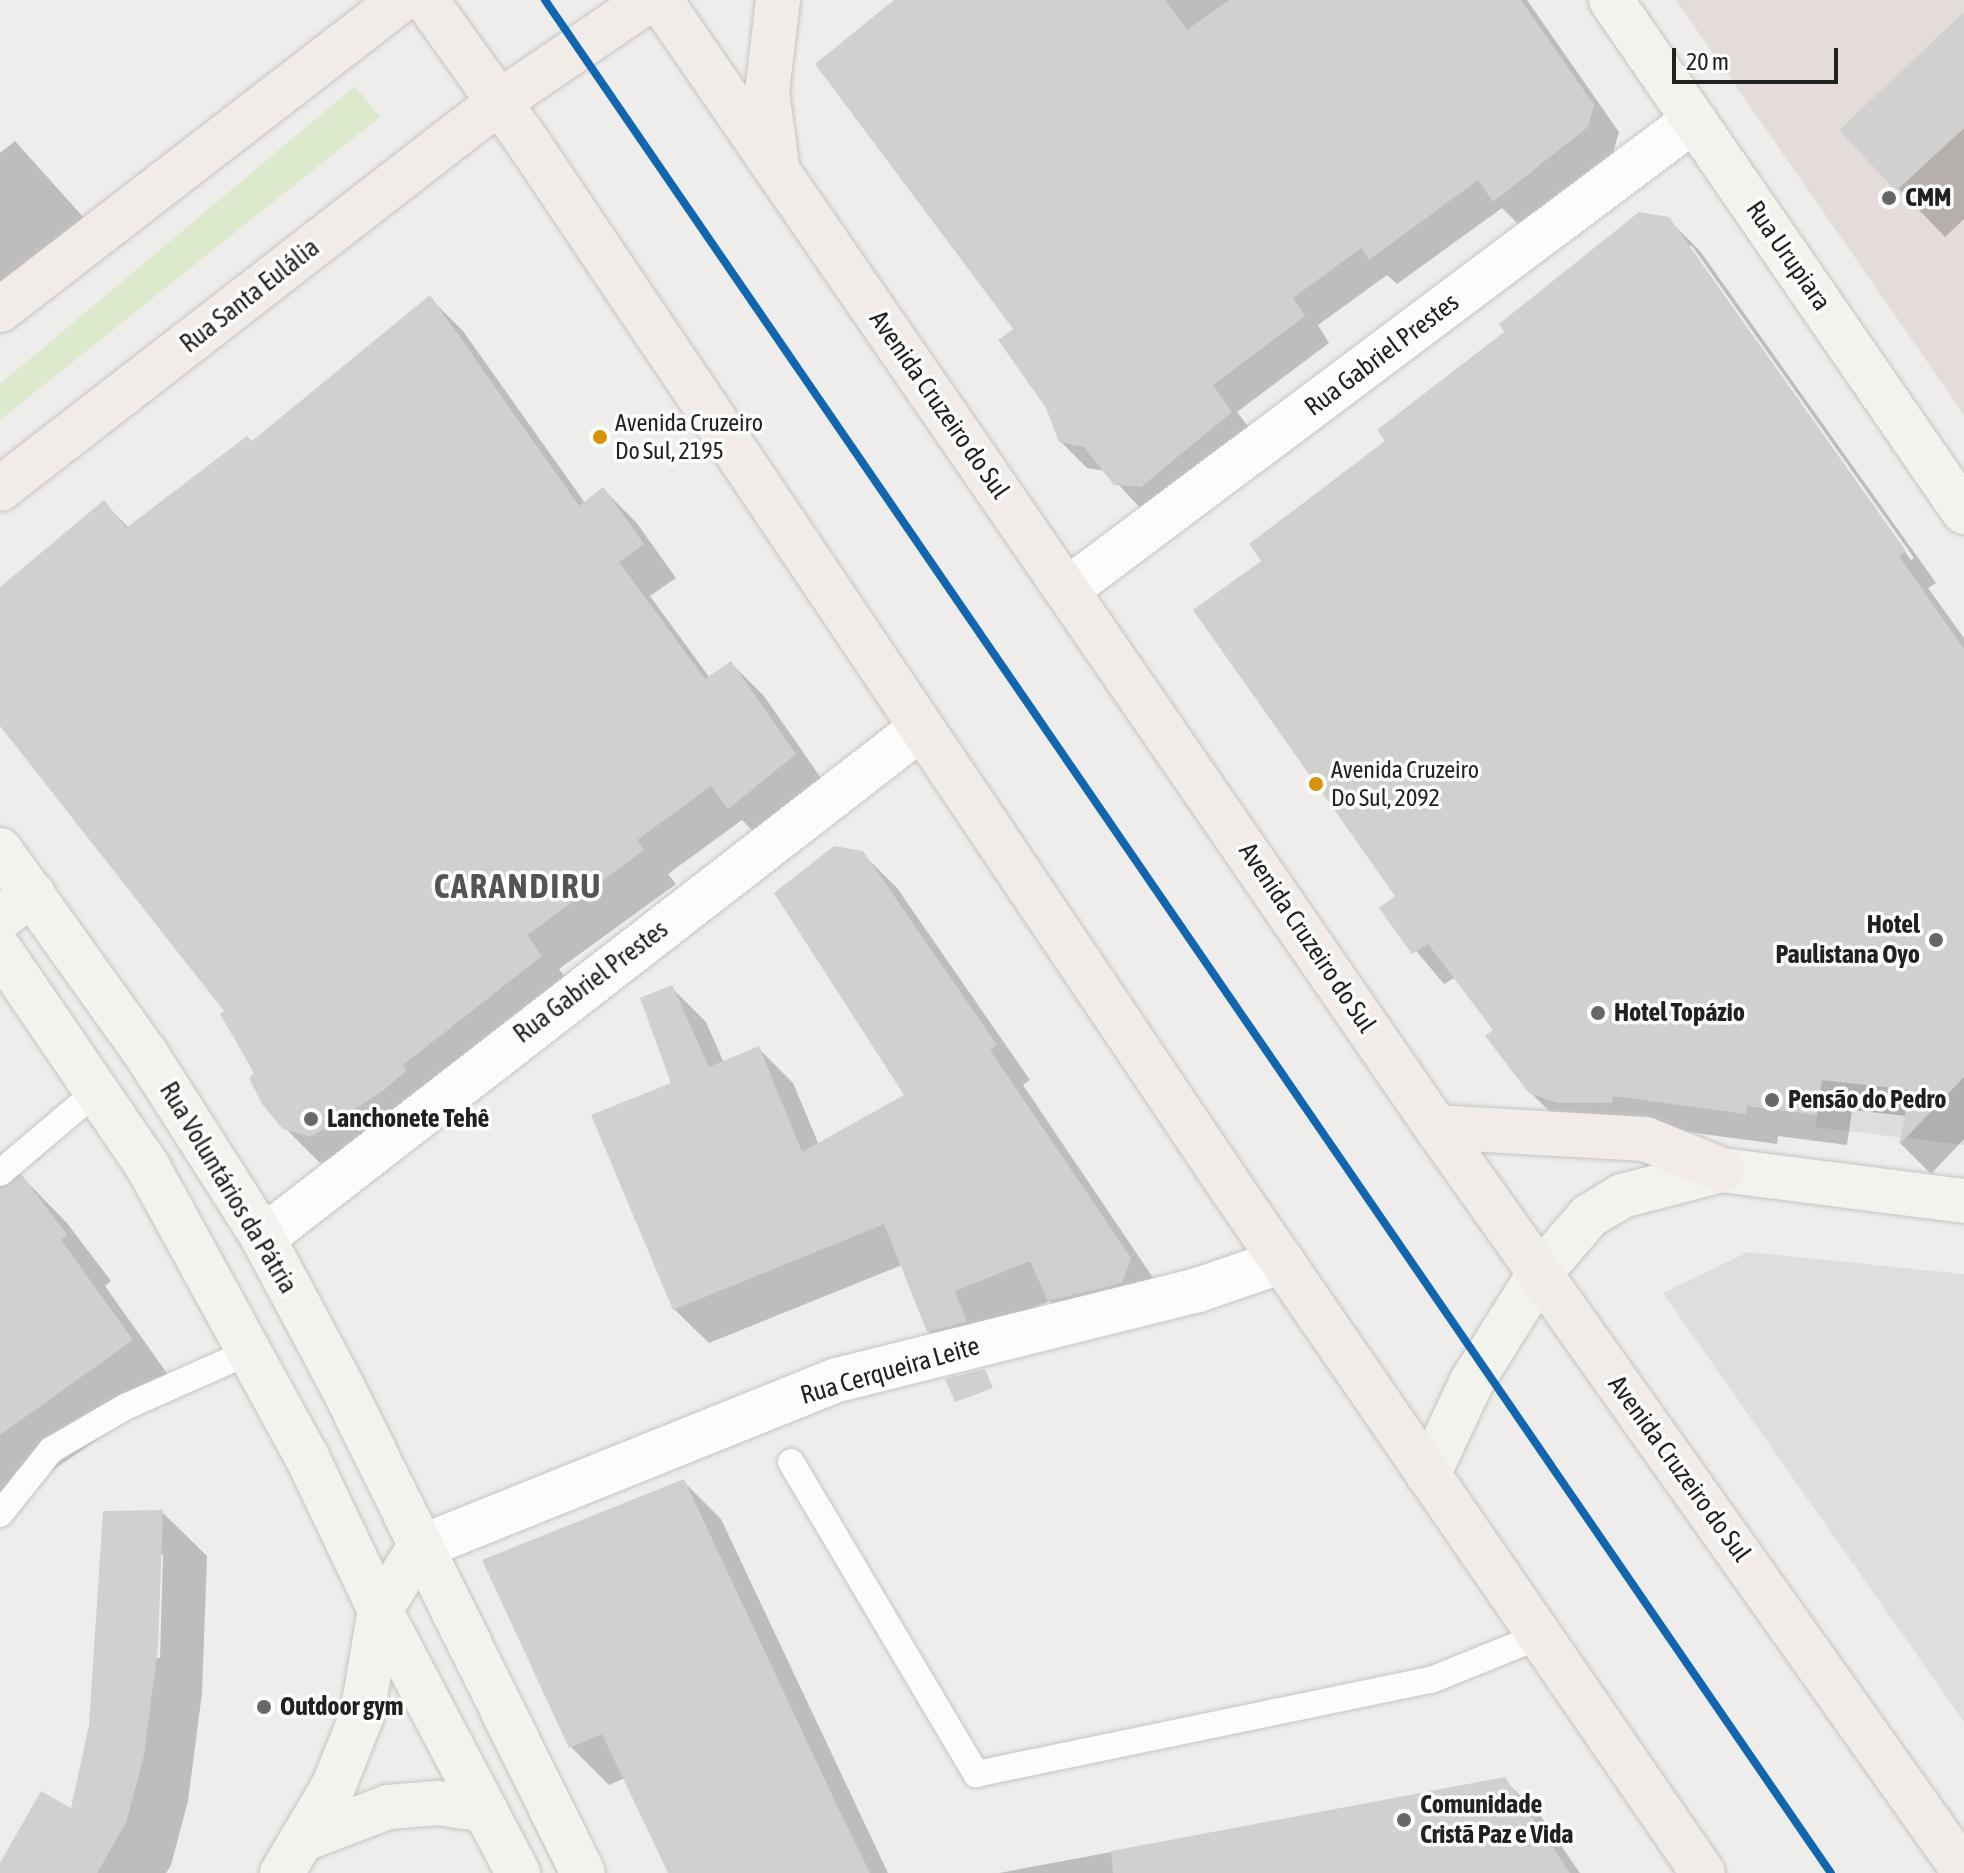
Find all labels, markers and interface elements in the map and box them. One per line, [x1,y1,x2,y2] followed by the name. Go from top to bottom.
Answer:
[1676,32,1842,82] scale bar
[1686,48,1729,75] text: 20 m
[1905,182,1952,214] place label: CMM
[1880,189,1898,207] marker: CMM
[1739,195,1837,317] street label: Rua Urupiara
[174,232,326,360] street label: Rua Santa Eulália
[1299,287,1465,423] street label: Rua Gabriel Prestes
[862,305,1016,505] street label: Avenida Cruzeiro do Sul
[615,409,763,465] place label: Avenida Cruzeiro Do Sul, 2195
[592,429,608,445] marker: Avenida Cruzeiro Do Sul, 2195
[1331,756,1479,812] place label: Avenida Cruzeiro Do Sul, 2092
[1308,776,1324,792] marker: Avenida Cruzeiro Do Sul, 2092
[1232,837,1382,1039] street label: Avenida Cruzeiro do Sul
[434,866,602,906] district label: CARANDIRU
[1775,909,1920,970] place label: Hotel Paulistana Oyo
[508,914,674,1050] street label: Rua Gabriel Prestes
[1927,931,1945,949] marker: Hotel Paulistana Oyo
[1614,997,1745,1029] place label: Hotel Topázio
[1589,1004,1607,1022] marker: Hotel Topázio
[153,1077,303,1299] street label: Rua Voluntários da Pátria
[1788,1084,1946,1116] place label: Pensão do Pedro
[1763,1091,1781,1109] marker: Pensão do Pedro
[327,1103,489,1135] place label: Lanchonete Tehê
[302,1110,320,1128] marker: Lanchonete Tehê
[797,1331,983,1411] street label: Rua Cerqueira Leite
[1601,1370,1757,1568] street label: Avenida Cruzeiro do Sul
[280,1691,404,1723] place label: Outdoor gym
[255,1698,273,1716] marker: Outdoor gym
[1420,1789,1573,1850] place label: Comunidade Cristã Paz e Vida
[1395,1811,1413,1829] marker: Comunidade Cristã Paz e Vida

